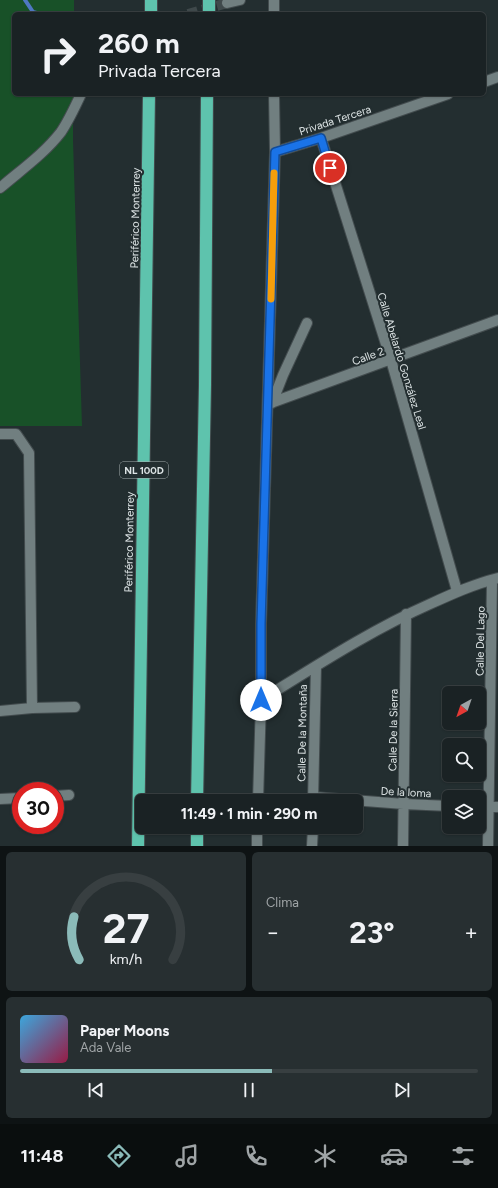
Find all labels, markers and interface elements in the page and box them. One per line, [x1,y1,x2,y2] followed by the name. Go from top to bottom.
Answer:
[98,26,180,60] text: 260 m
[32,28,84,80] icon: right
[98,60,221,82] text: Privada Tercera
[297,103,373,138] street label: Privada Tercera
[313,151,347,185] pin
[319,157,341,179] icon: arrive
[128,167,143,269] street label: Periférico Monterrey
[374,291,429,431] street label: Calle Abelardo González Leal
[350,345,386,368] street label: Calle 2
[120,462,168,478] road number: NL 100D
[122,491,137,593] street label: Periférico Monterrey
[473,606,488,676] street label: Calle Del Lago
[240,679,282,721] position arrow
[295,684,310,782] street label: Calle De la Montaña
[442,686,486,730] north arrow
[442,686,486,834] map controls
[386,689,401,771] street label: Calle De la Sierra
[442,738,486,782] button: search
[12,782,64,834] speed limit sign: 30
[380,785,432,800] street label: De la loma
[442,790,486,834] button: layers
[181,805,317,823] text: 11:49 · 1 min · 290 m
[266,895,299,910] text: Clima
[102,902,150,952] text: 27
[349,914,395,951] text: 23°
[266,919,280,946] text: −
[464,919,478,946] text: +
[110,949,142,967] text: km/h
[80,1022,169,1040] text: Paper Moons
[80,1040,131,1055] text: Ada Vale
[85,1079,107,1101] icon: previous
[238,1079,260,1101] icon: pause
[391,1079,413,1101] icon: next
[105,1142,133,1170] icon: directions
[173,1142,201,1170] icon: music
[242,1142,270,1170] icon: phone
[311,1142,339,1170] icon: climate
[380,1142,408,1170] icon: car
[449,1142,477,1170] icon: filters
[20,1145,64,1167] text: 11:48

